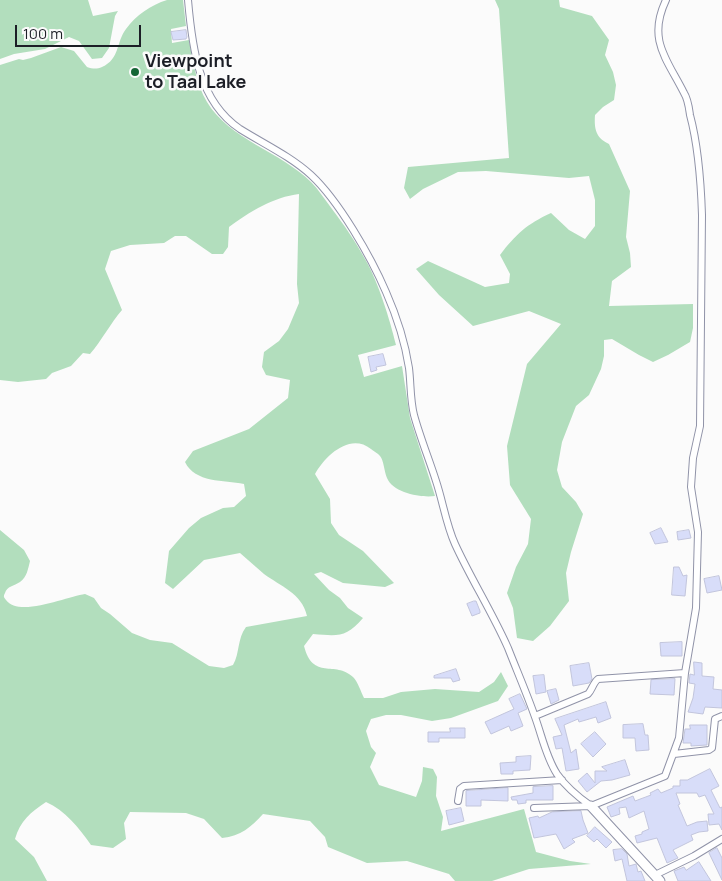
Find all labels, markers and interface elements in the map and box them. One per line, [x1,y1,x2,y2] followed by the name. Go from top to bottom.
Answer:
[18,15,144,47] scale bar
[23,23,63,44] text: 100 m
[145,51,246,94] place label: Viewpoint to Taal Lake
[129,66,141,78] marker: Viewpoint to Taal Lake

